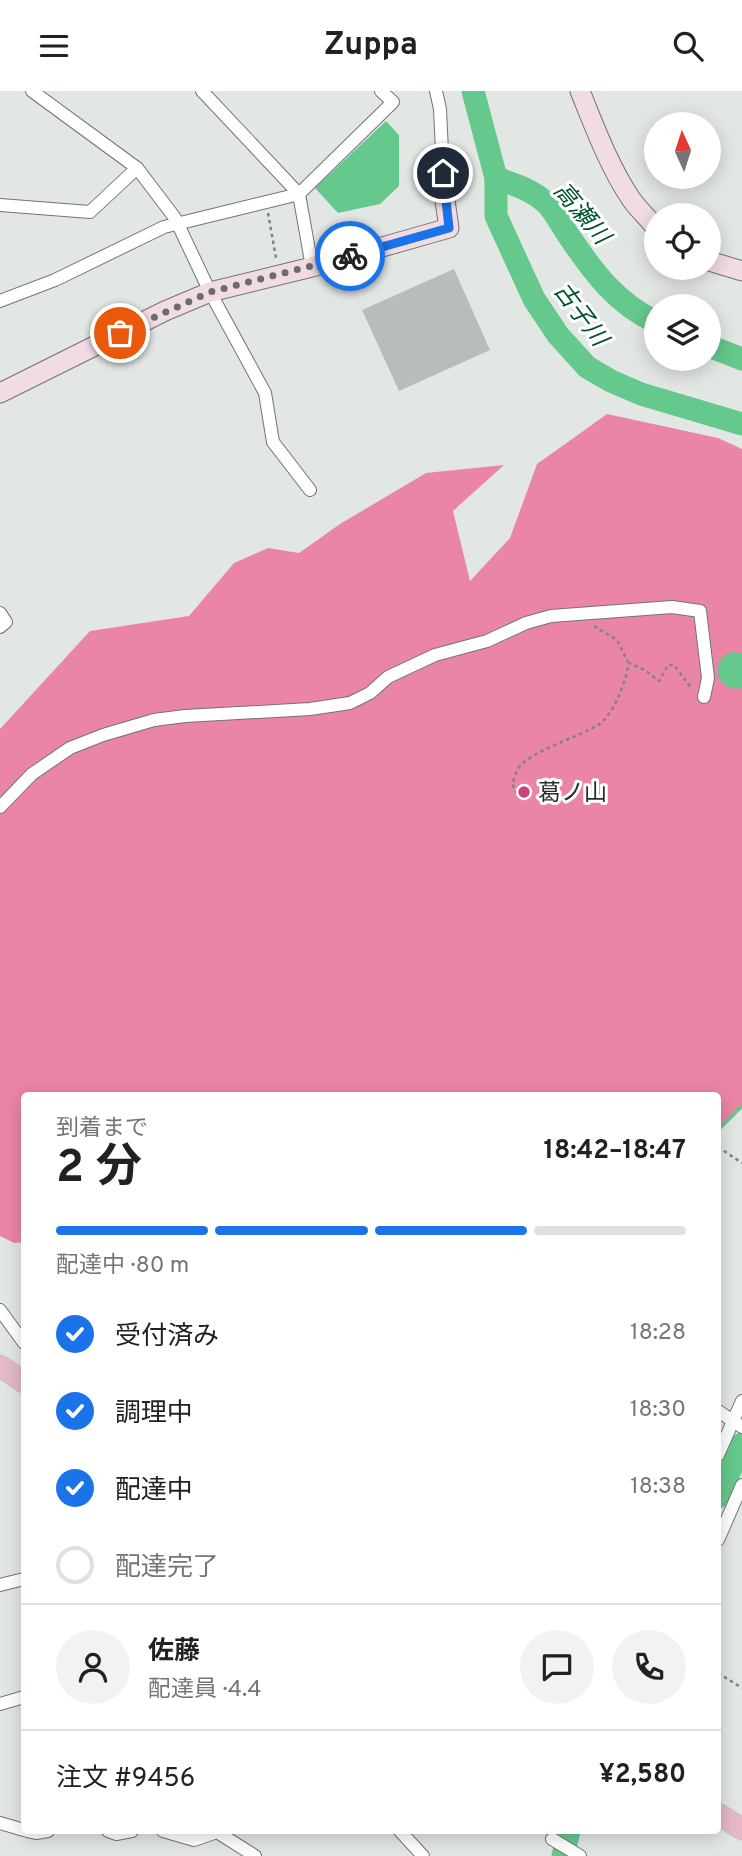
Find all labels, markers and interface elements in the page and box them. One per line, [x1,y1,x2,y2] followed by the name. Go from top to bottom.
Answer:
[324,26,418,66] text: Zuppa
[35,27,73,65] icon: menu
[669,27,707,65] icon: search
[644,112,721,189] north arrow
[644,112,721,371] map controls
[413,143,473,203] pin
[424,154,462,192] icon: home
[546,177,617,254] water label: 高瀬川
[644,203,721,280] button: locate
[315,221,385,291] courier
[331,237,369,275] icon: bike
[546,277,615,355] water label: 古子川
[644,294,721,371] button: layers
[90,303,150,363] pin
[101,314,139,352] icon: bag
[538,780,607,809] place label: 葛ノ山
[516,784,532,800] marker: 葛ノ山
[56,1115,148,1144] text: 到着まで
[544,1135,686,1168] text: 18:42–18:47
[56,1140,142,1199] text: 2 分
[56,1252,189,1281] text: 配達中 · 80 m
[56,1315,94,1353] icon: check
[630,1319,686,1348] text: 18:28
[115,1321,219,1354] text: 受付済み
[56,1392,94,1430] icon: check
[630,1396,686,1425] text: 18:30
[115,1398,193,1431] text: 調理中
[56,1469,94,1507] icon: check
[630,1473,686,1502] text: 18:38
[115,1475,193,1508] text: 配達中
[115,1552,219,1585] text: 配達完了
[56,1630,130,1704] button: person
[520,1630,594,1704] button: chat
[612,1630,686,1704] button: phone
[148,1636,200,1669] text: 佐藤
[148,1676,262,1705] text: 配達員 · 4.4
[599,1759,686,1792] text: ¥2,580
[56,1763,195,1796] text: 注文 #9456

